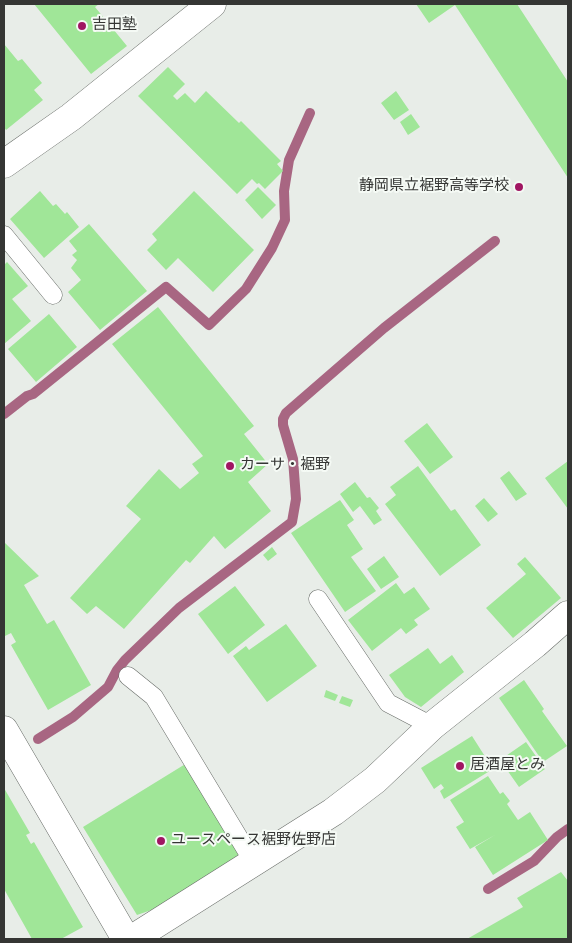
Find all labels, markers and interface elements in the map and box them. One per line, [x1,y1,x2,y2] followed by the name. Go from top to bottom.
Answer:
[92,17,137,35] place label: 吉田塾
[76,20,88,32] marker: 吉田塾
[359,178,509,196] place label: 静岡県立裾野高等学校
[513,181,525,193] marker: 静岡県立裾野高等学校
[240,457,330,475] place label: カーサ・裾野
[224,460,236,472] marker: カーサ・裾野
[470,757,545,775] place label: 居酒屋とみ
[454,760,466,772] marker: 居酒屋とみ
[171,832,336,850] place label: ユースペース裾野佐野店
[155,835,167,847] marker: ユースペース裾野佐野店

